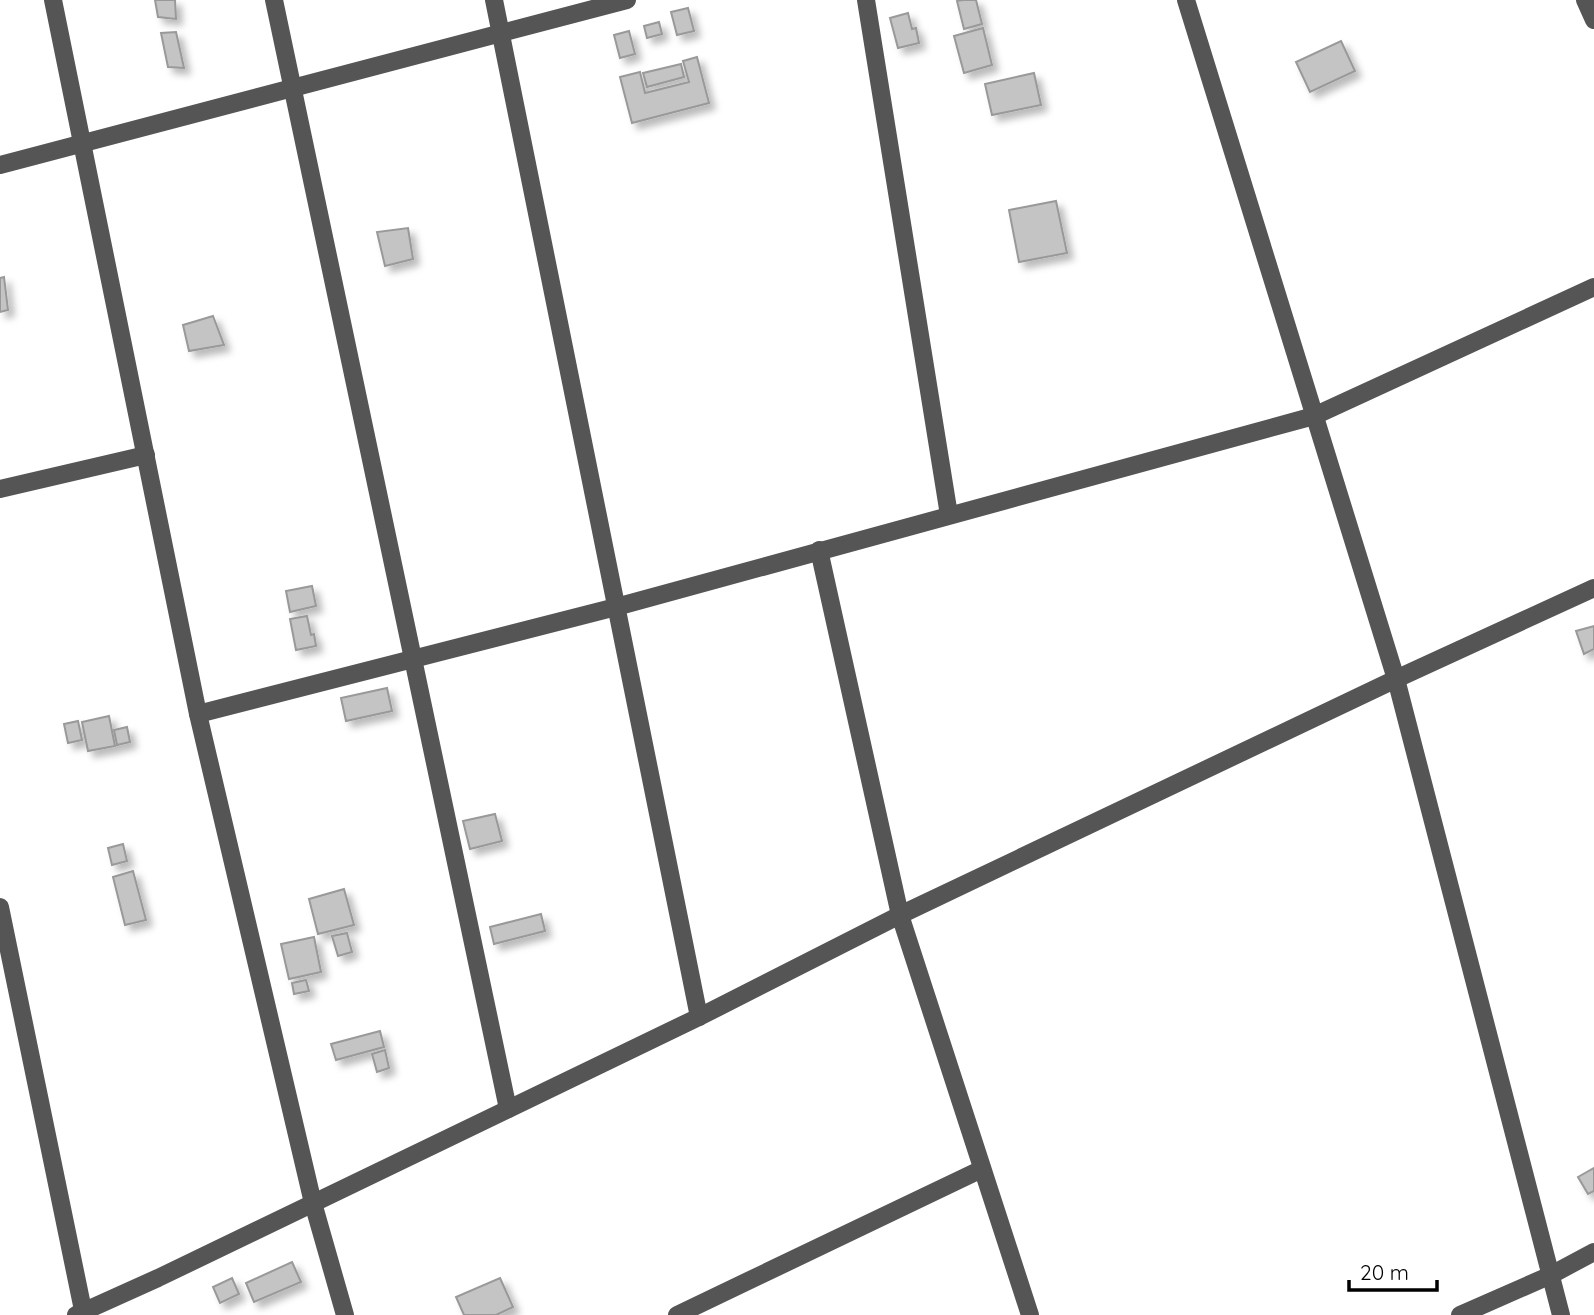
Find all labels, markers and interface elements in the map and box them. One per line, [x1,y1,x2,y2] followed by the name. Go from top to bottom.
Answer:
[1349,1248,1436,1292] scale bar
[1360,1259,1409,1285] text: 20 m

